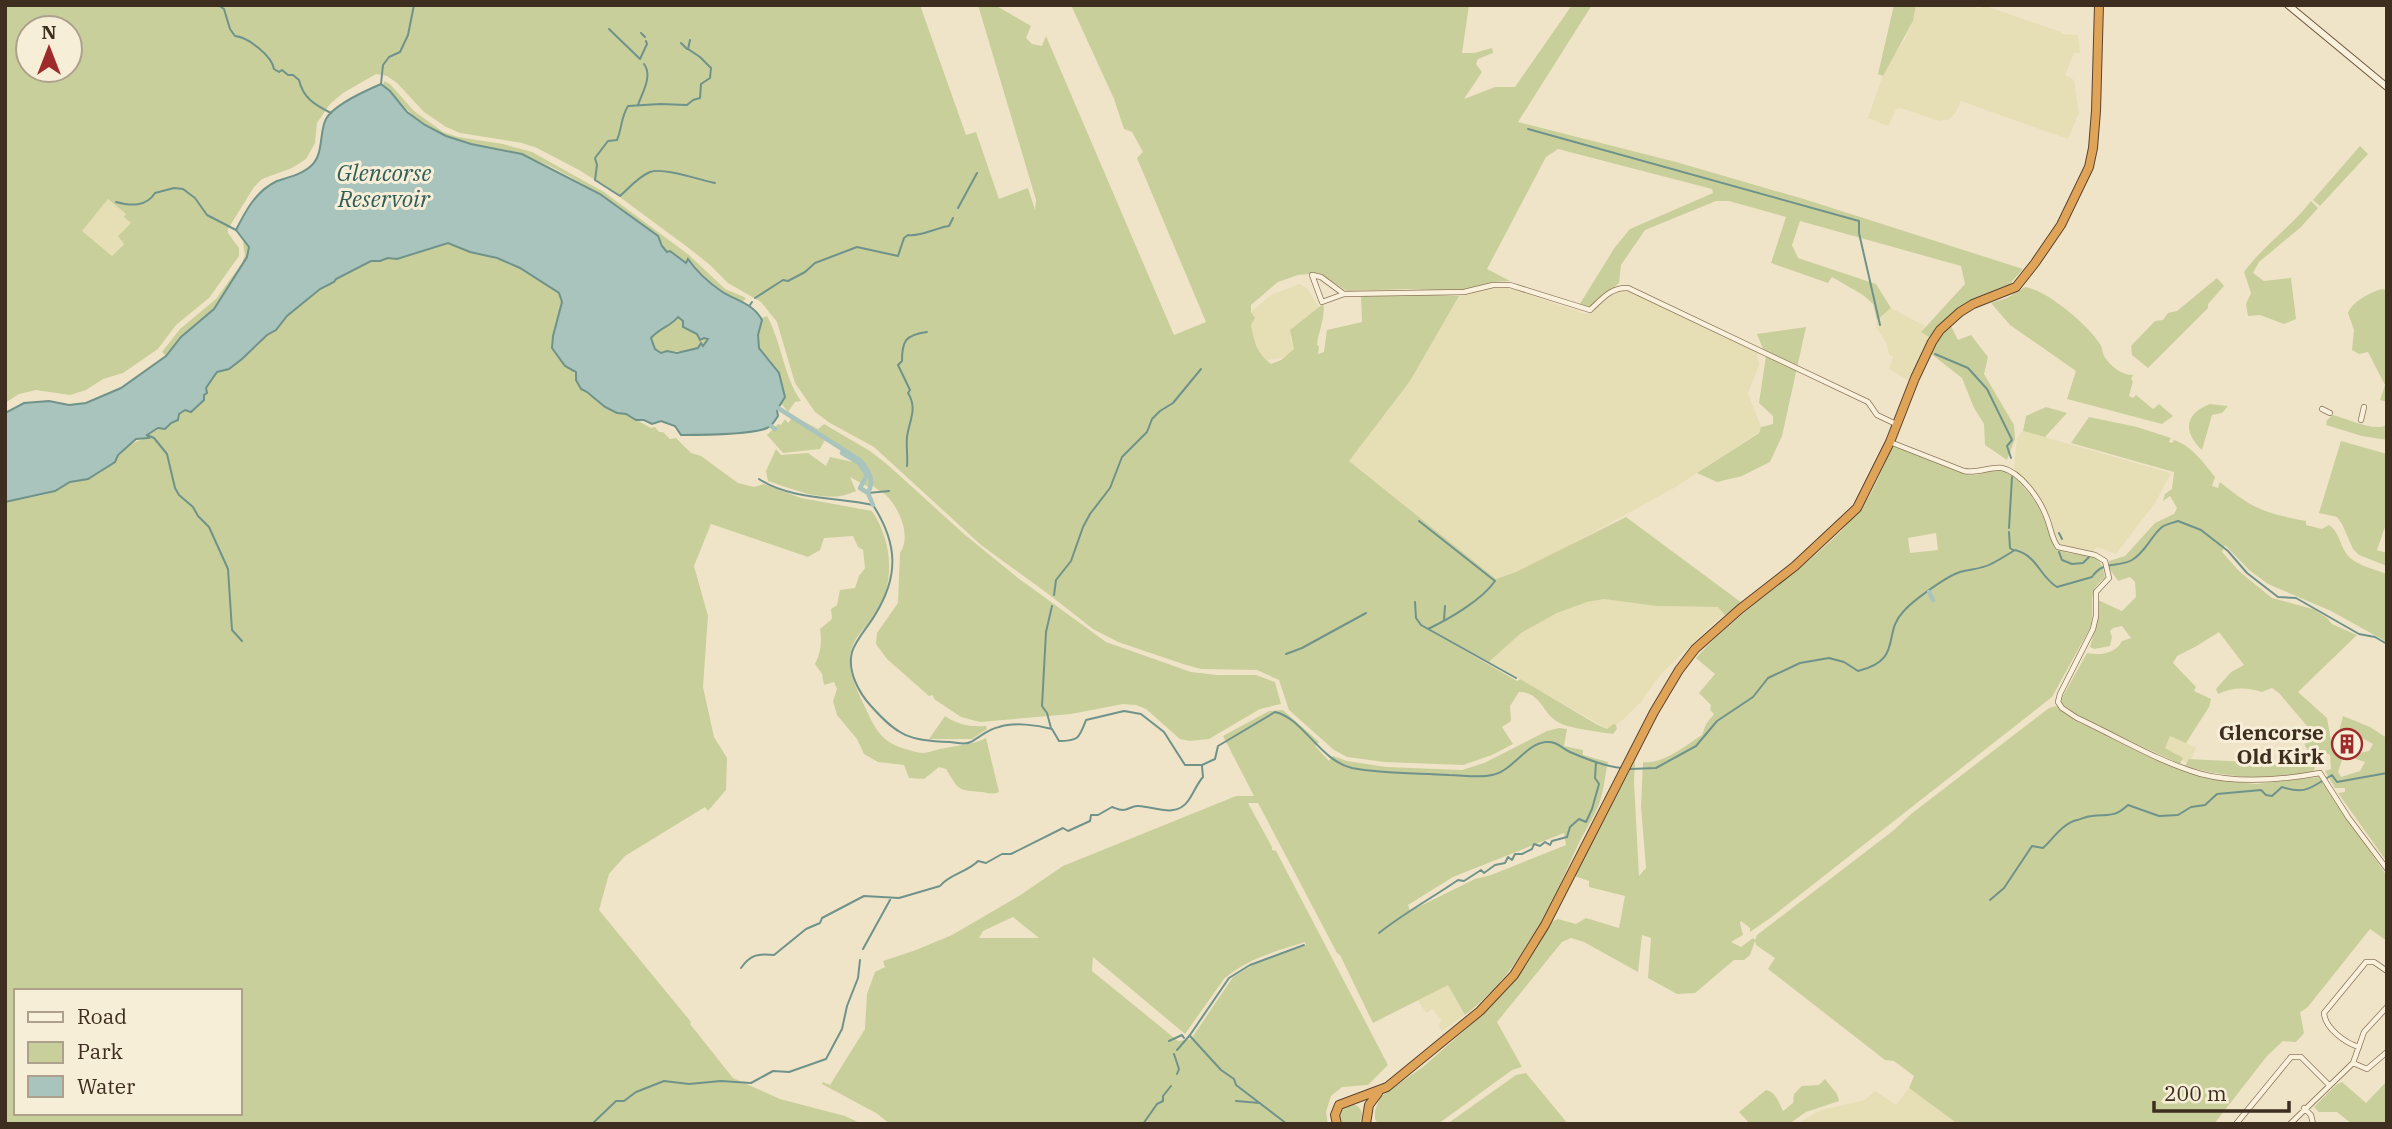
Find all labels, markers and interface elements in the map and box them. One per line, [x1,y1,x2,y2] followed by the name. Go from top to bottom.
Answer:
[14,14,84,84] north arrow
[41,20,57,44] text: N
[336,157,432,213] water label: Glencorse Reservoir
[2219,718,2324,770] place label: Glencorse Old Kirk
[2330,727,2364,761] building icon: Glencorse Old Kirk
[14,989,242,1115] legend
[77,1002,127,1030] text: Road
[77,1037,124,1065] text: Park
[2154,1070,2289,1114] scale bar
[77,1072,136,1100] text: Water
[2164,1079,2227,1107] text: 200 m

